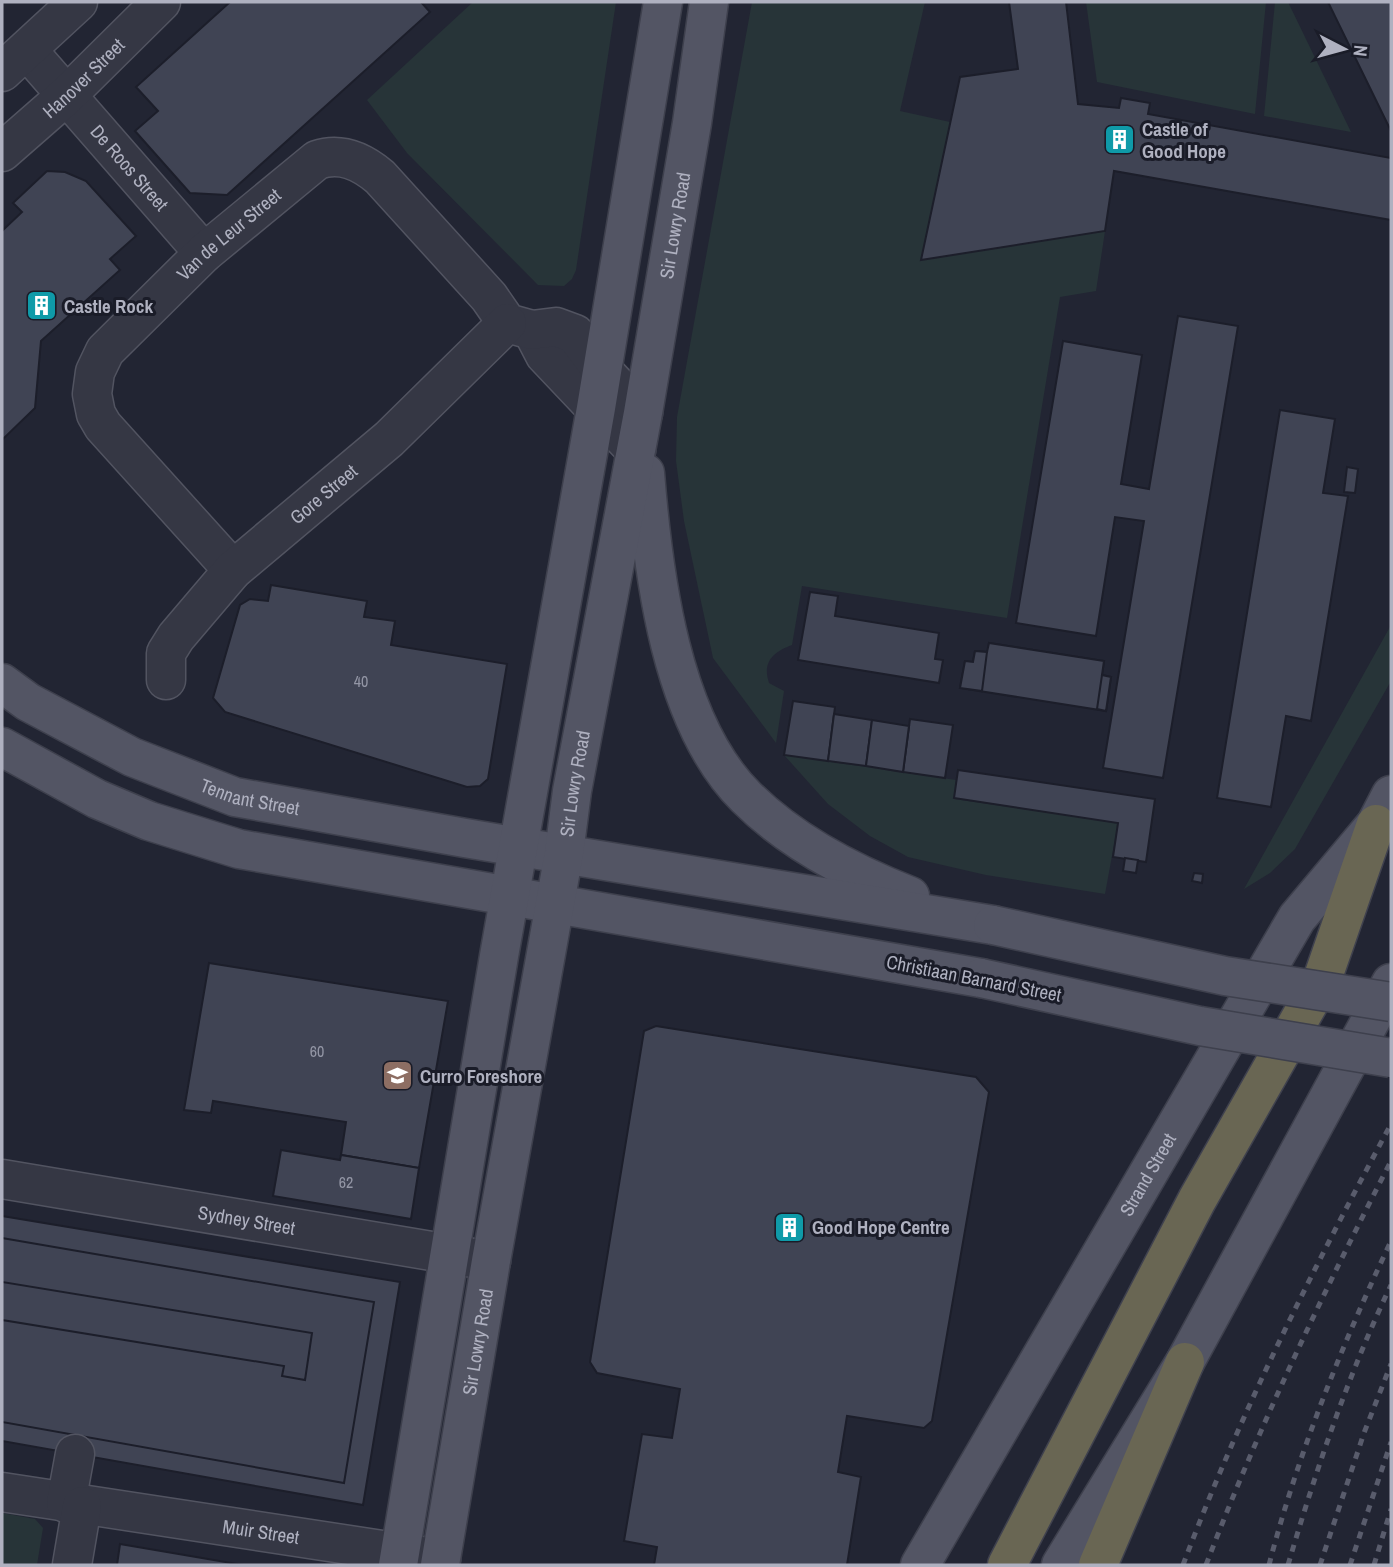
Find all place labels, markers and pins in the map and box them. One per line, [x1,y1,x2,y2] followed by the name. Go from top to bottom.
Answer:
[1142,116,1226,164] place label: Castle of Good Hope
[1102,123,1136,157] building icon: Castle of Good Hope
[24,289,58,323] building icon: Castle Rock
[64,293,154,319] place label: Castle Rock
[380,1059,414,1093] school or university icon: Curro Foreshore
[420,1063,543,1089] place label: Curro Foreshore
[772,1210,806,1244] building icon: Good Hope Centre
[812,1214,950,1240] place label: Good Hope Centre

